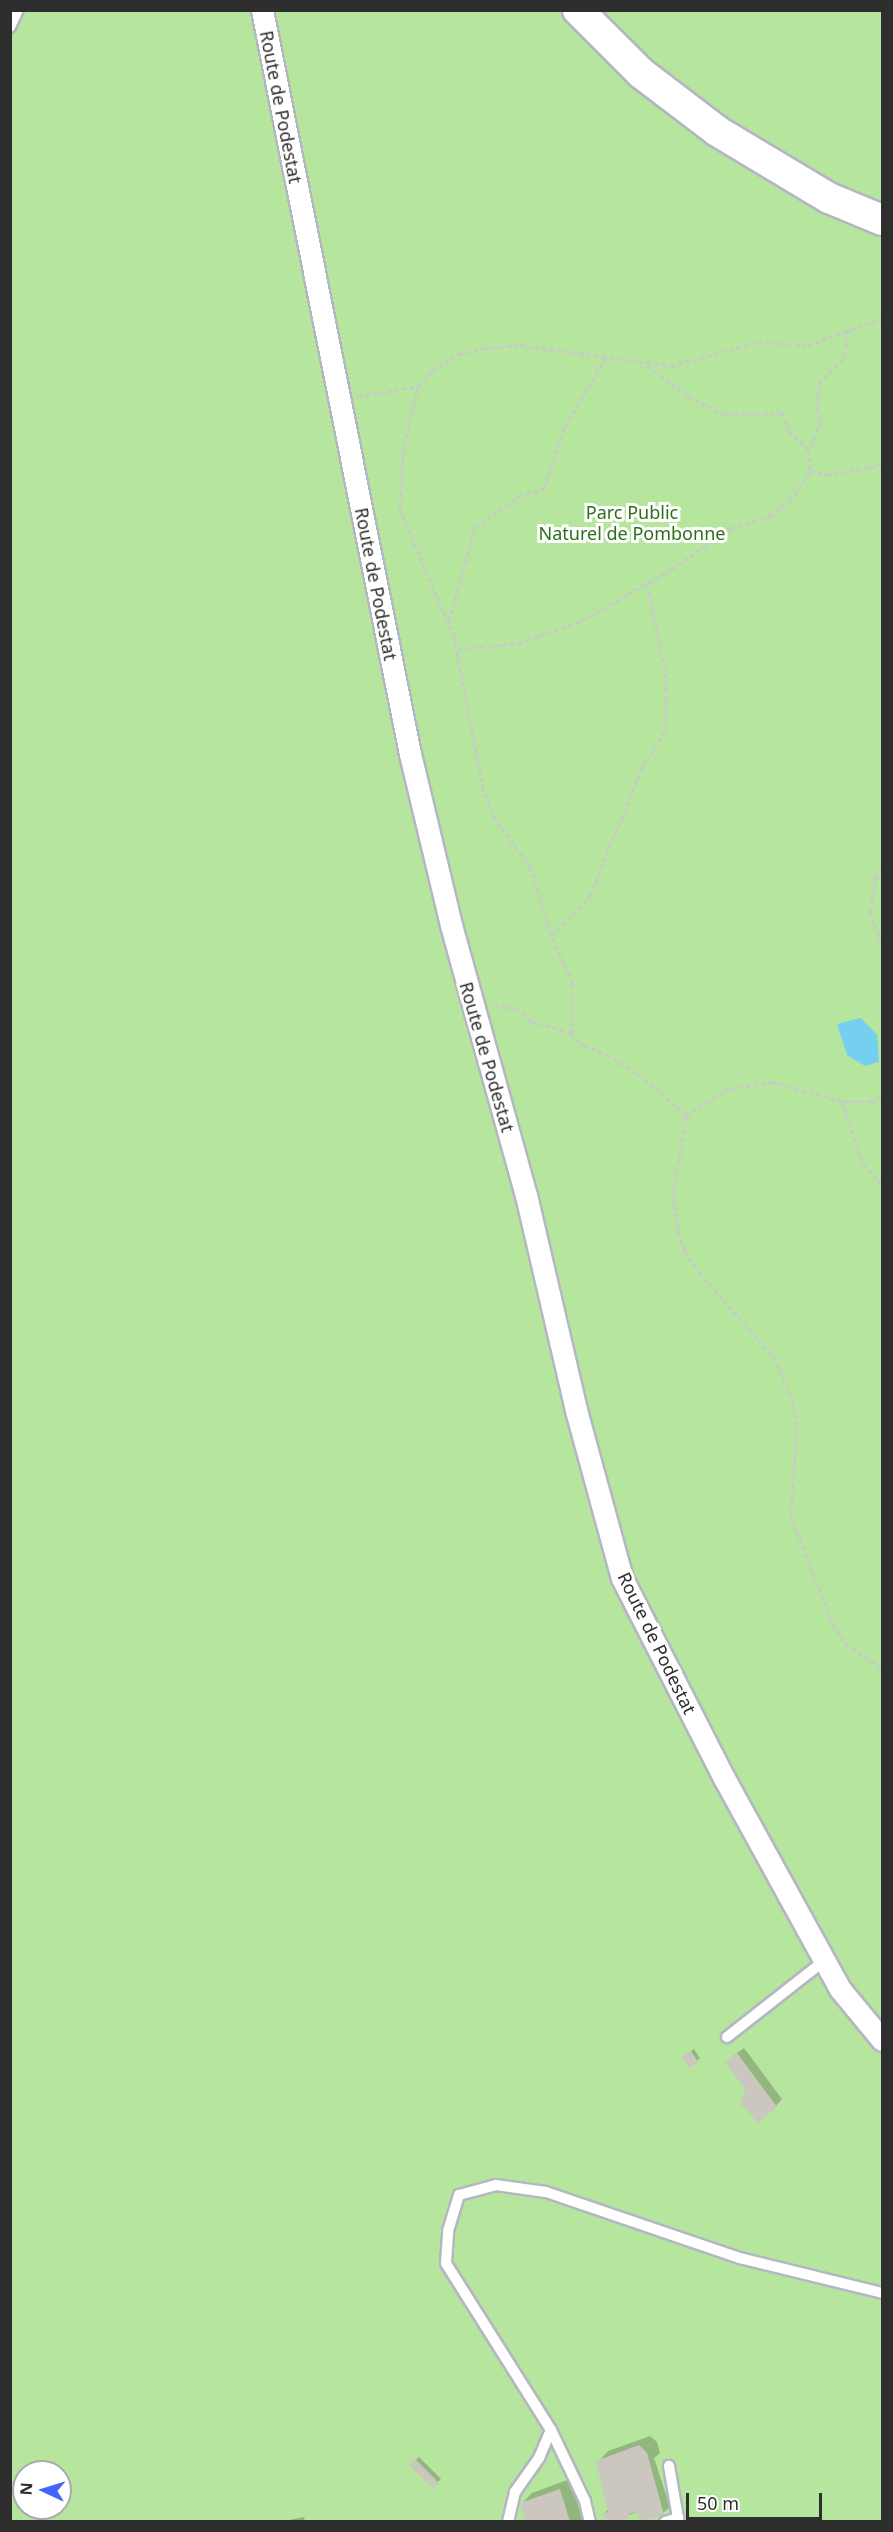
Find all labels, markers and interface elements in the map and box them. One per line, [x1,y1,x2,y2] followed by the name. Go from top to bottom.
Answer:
[256,29,306,185] street label: Route de Podestat
[539,502,725,544] park label: Parc Public Naturel de Pombonne
[351,506,401,662] street label: Route de Podestat
[455,979,519,1135] street label: Route de Podestat
[613,1569,701,1717] street label: Route de Podestat
[12,2460,72,2520] north arrow
[689,2481,826,2519] scale bar
[15,2482,37,2496] text: N
[697,2491,739,2515] text: 50 m

